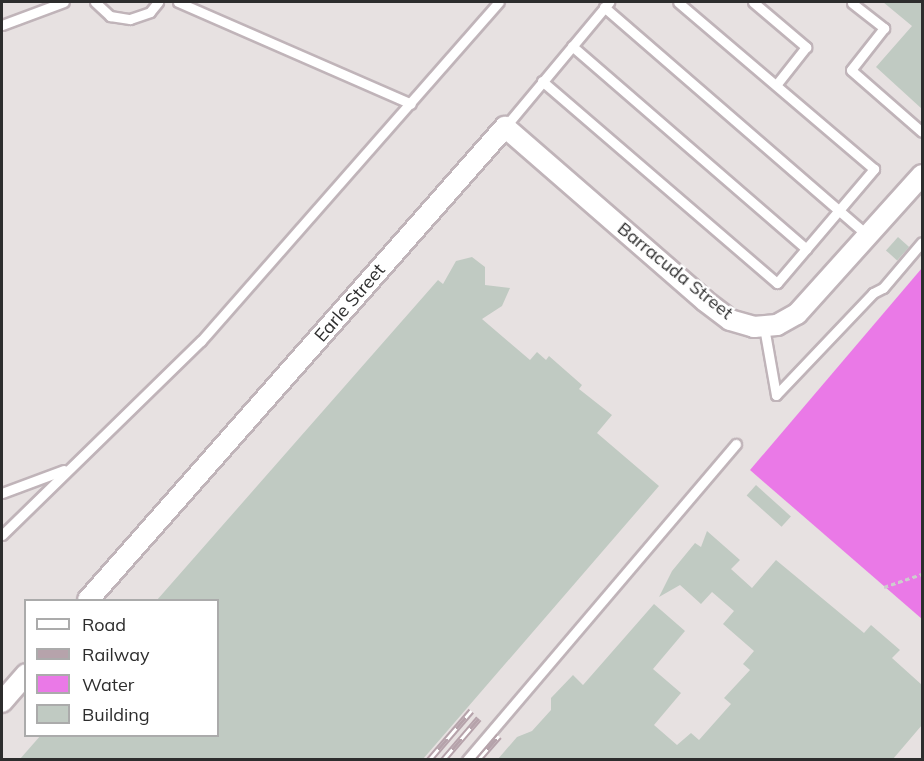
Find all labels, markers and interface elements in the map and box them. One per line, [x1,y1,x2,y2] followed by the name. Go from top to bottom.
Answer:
[613,218,737,324] street label: Barracuda Street
[310,260,390,346] street label: Earle Street
[24,599,219,737] legend
[82,613,126,636] text: Road
[82,643,150,666] text: Railway
[82,673,134,696] text: Water
[82,703,150,726] text: Building

